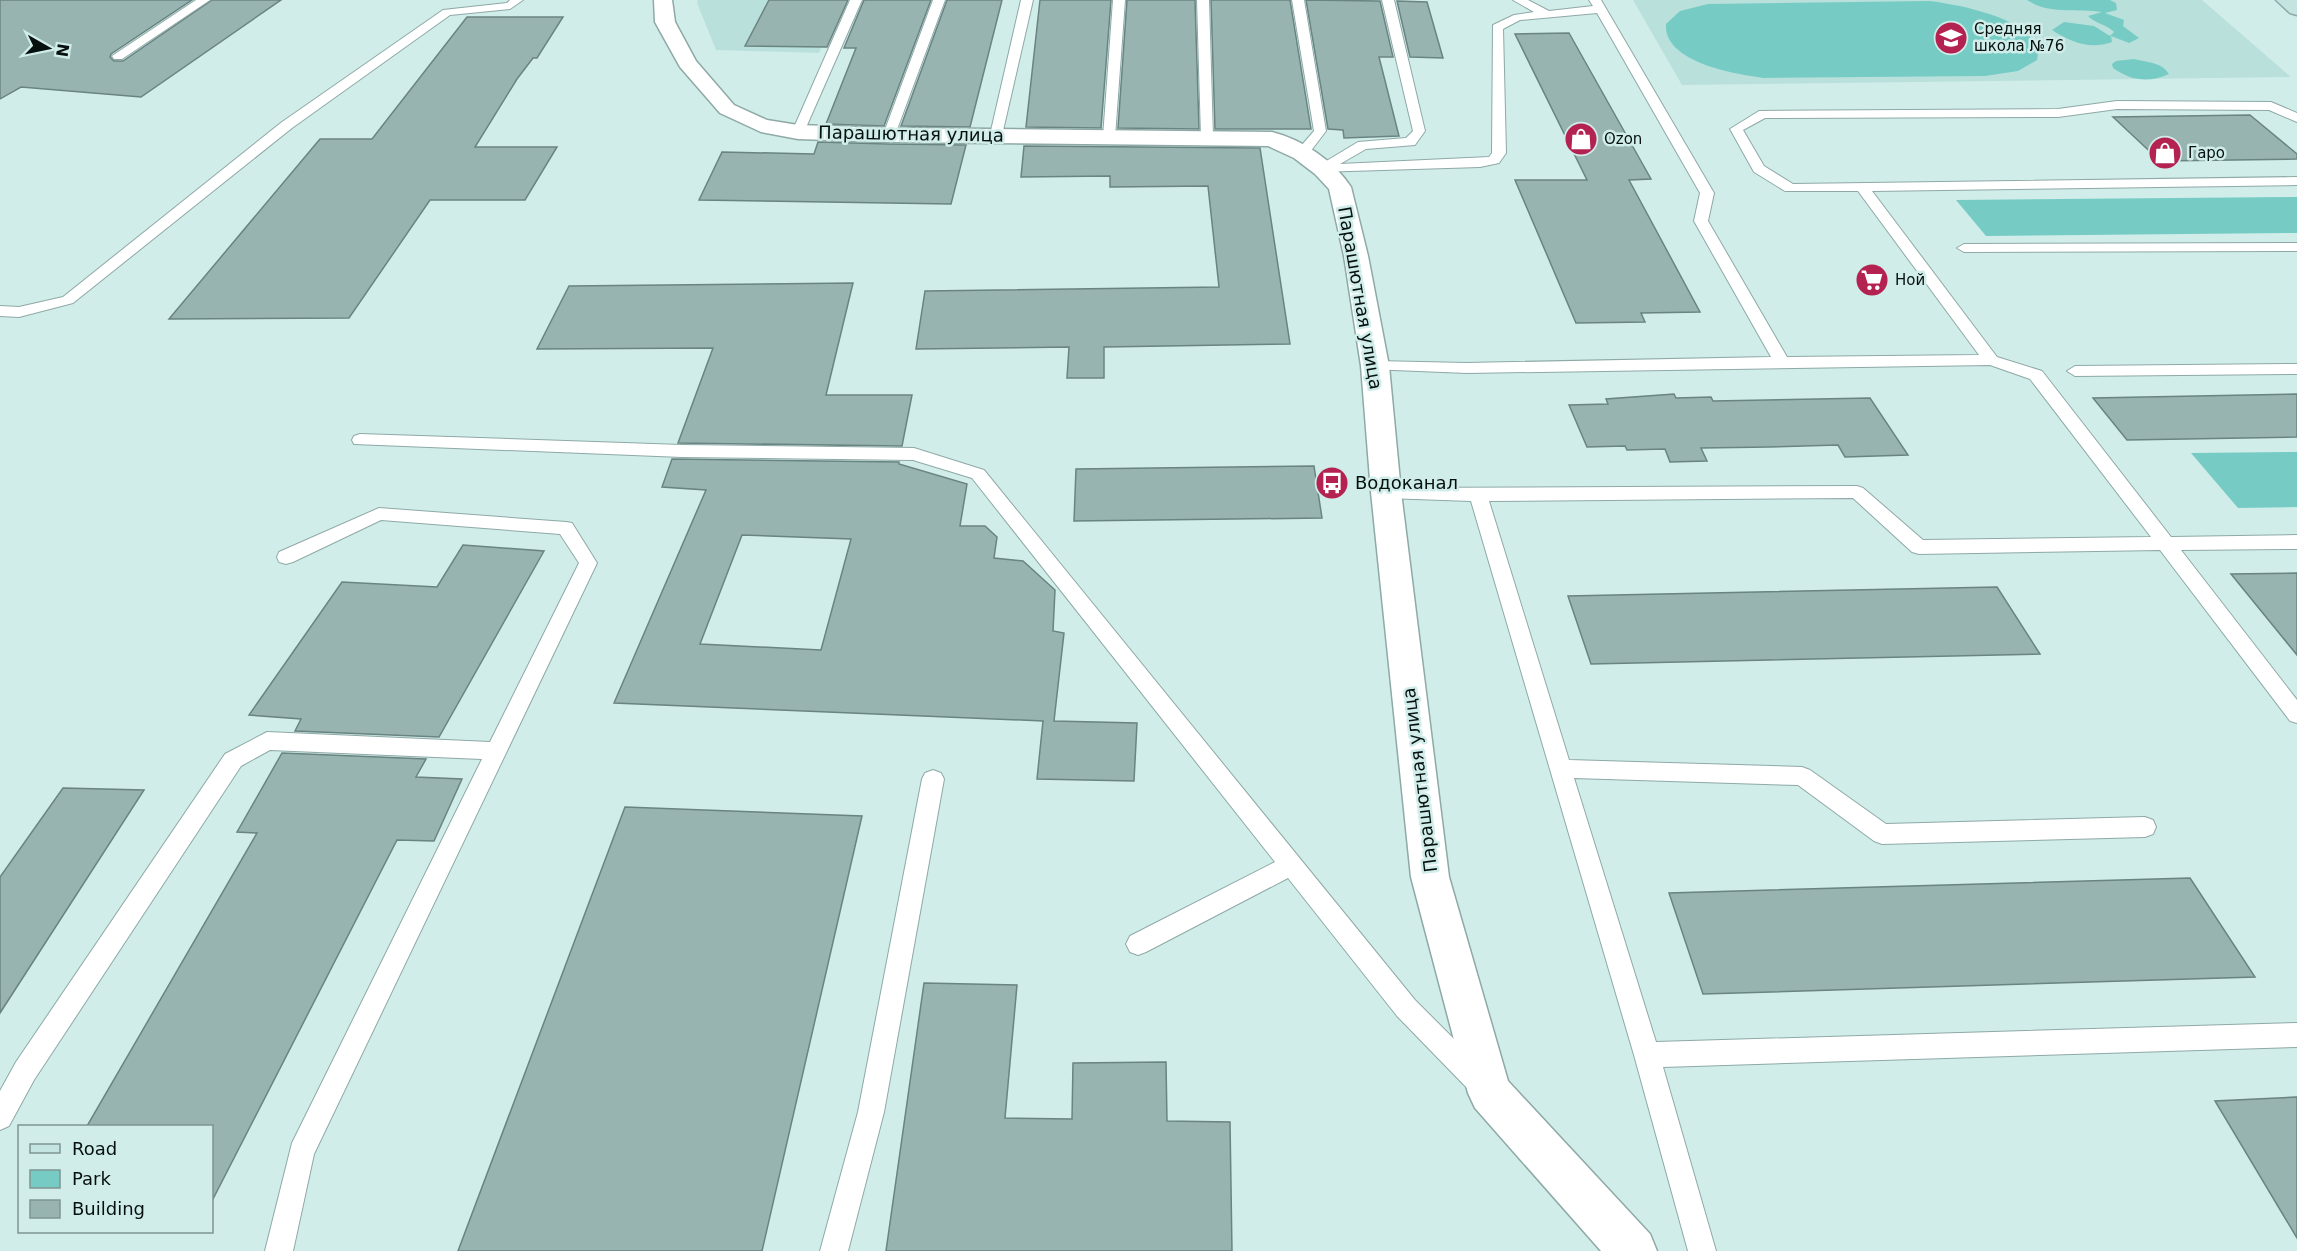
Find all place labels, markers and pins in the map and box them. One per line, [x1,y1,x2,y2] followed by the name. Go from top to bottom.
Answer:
[1933,20,1969,56] school or university icon: Средняя школа №76
[1974,20,2064,55] place label: Средняя школа №76
[1563,121,1599,157] shop icon: Ozon
[1604,130,1642,148] place label: Ozon
[2147,135,2183,171] shop icon: Гаро
[2188,144,2225,162] place label: Гаро
[1854,262,1890,298] supermarket icon: Ной
[1895,271,1925,289] place label: Ной
[1314,465,1350,501] bus stop icon: Водоканал
[1355,472,1458,493] place label: Водоканал

